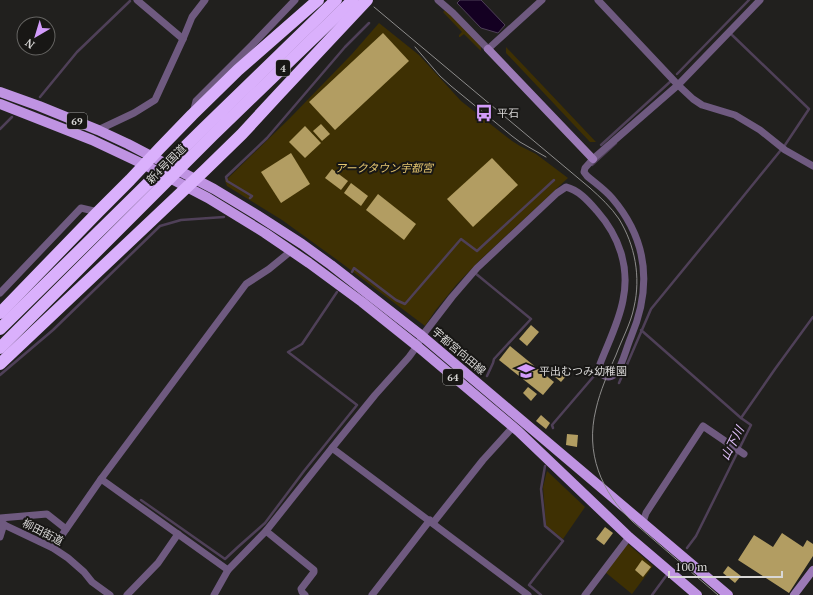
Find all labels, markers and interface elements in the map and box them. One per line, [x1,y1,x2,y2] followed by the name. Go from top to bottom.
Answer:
[16,16,56,56] north arrow
[22,35,37,52] text: N
[276,60,290,76] road number: 4
[474,103,494,123] bus stop icon: 平石
[497,106,519,120] place label: 平石
[67,113,87,129] road number: 69
[143,141,189,187] street label: 新4号国道
[335,161,435,175] park label: アークタウン宇都宮
[429,324,489,378] street label: 宇都宮向田線
[516,361,536,381] school or university icon: 平出むつみ幼稚園
[539,364,627,378] place label: 平出むつみ幼稚園
[443,369,463,385] road number: 64
[717,422,748,462] water label: 山下川
[20,516,66,548] street label: 柳田街道
[669,553,782,579] scale bar
[675,559,708,574] text: 100 m

